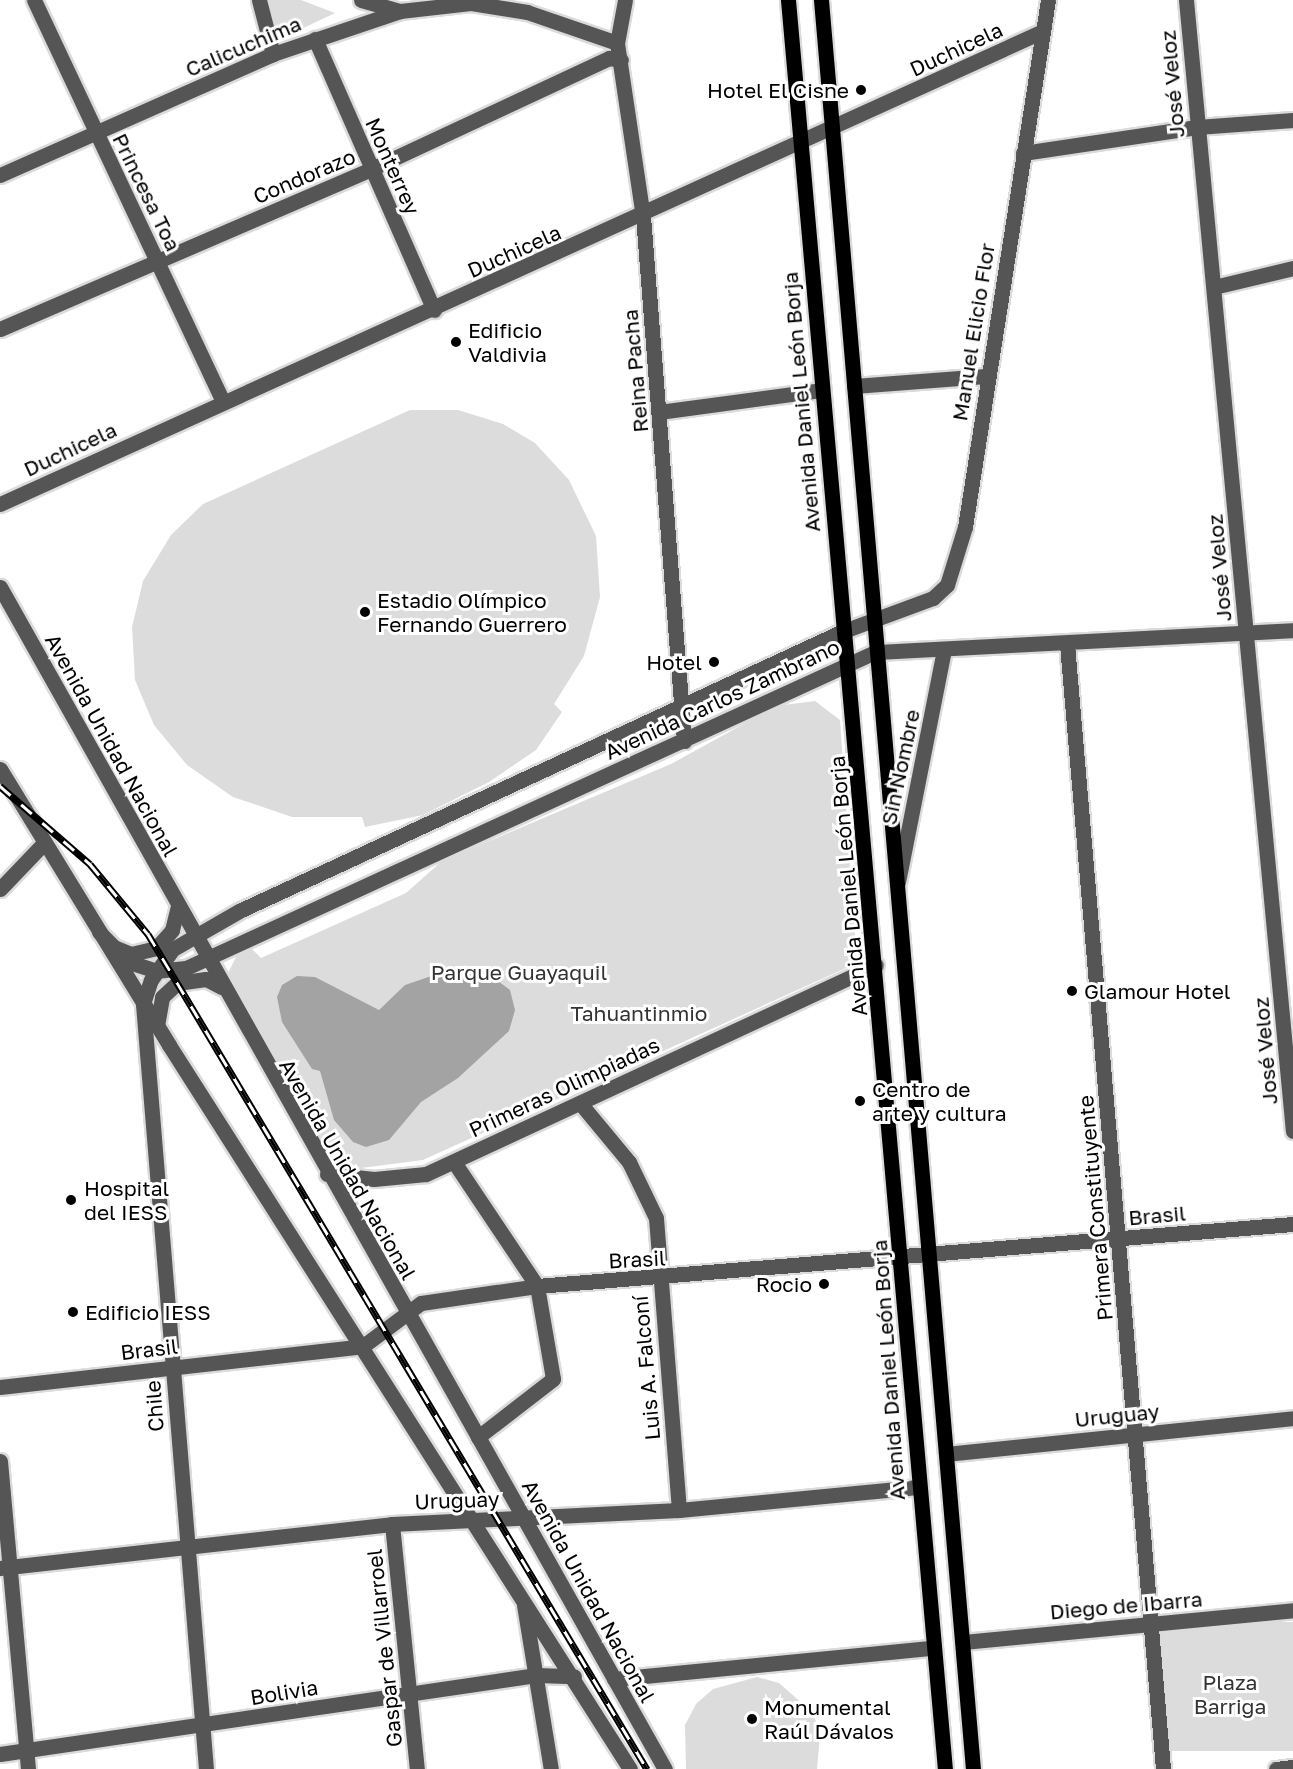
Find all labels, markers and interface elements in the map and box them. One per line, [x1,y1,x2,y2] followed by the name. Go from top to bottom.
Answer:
[181,10,305,82] street label: Calicuchima
[906,17,1006,81] street label: Duchicela
[1155,29,1189,139] street label: José Veloz
[707,77,849,103] place label: Hotel El Cisne
[854,83,868,97] marker: Hotel El Cisne
[360,114,426,218] street label: Monterrey
[108,129,186,255] street label: Princesa Toa
[249,143,359,209] street label: Condorazo
[463,219,565,283] street label: Duchicela
[947,241,999,423] street label: Manuel Elicio Flor
[777,271,825,533] street label: Avenida Daniel León Borja
[617,308,653,434] street label: Reina Pacha
[468,317,547,367] place label: Edificio Valdivia
[449,335,463,349] marker: Edificio Valdivia
[20,417,120,481] street label: Duchicela
[1202,513,1236,623] street label: José Veloz
[377,587,567,637] place label: Estadio Olímpico Fernando Guerrero
[358,605,372,619] marker: Estadio Olímpico Fernando Guerrero
[40,629,184,861] street label: Avenida Unidad Nacional
[601,633,843,765] street label: Avenida Carlos Zambrano
[646,649,702,675] place label: Hotel
[707,655,721,669] marker: Hotel
[875,707,925,827] street label: Sin Nombre
[824,755,872,1017] street label: Avenida Daniel León Borja
[431,959,607,985] park label: Parque Guayaquil
[1084,978,1231,1004] place label: Glamour Hotel
[1065,984,1079,998] marker: Glamour Hotel
[1248,996,1282,1106] street label: José Veloz
[571,1000,707,1026] park label: Tahuantinmio
[465,1032,663,1142] street label: Primeras Olimpiadas
[274,1054,422,1284] street label: Avenida Unidad Nacional
[872,1076,1007,1126] place label: Centro de arte y cultura
[853,1094,867,1108] marker: Centro de arte y cultura
[1073,1094,1117,1322] street label: Primera Constituyente
[84,1175,169,1225] place label: Hospital del IESS
[62,1191,80,1209] marker: Hospital del IESS
[1127,1200,1187,1230] street label: Brasil
[866,1239,910,1501] street label: Avenida Daniel León Borja
[608,1245,666,1273] street label: Brasil
[756,1271,812,1297] place label: Rocio
[817,1277,831,1291] marker: Rocio
[627,1295,665,1441] street label: Luis A. Falconí
[85,1299,211,1325] place label: Edificio IESS
[66,1305,80,1319] marker: Edificio IESS
[119,1333,179,1365] street label: Brasil
[140,1379,168,1433] street label: Chile
[1073,1398,1161,1432] street label: Uruguay
[517,1475,661,1707] street label: Avenida Unidad Nacional
[414,1486,500,1514] street label: Uruguay
[361,1548,407,1748] street label: Gaspar de Villarroel
[1049,1586,1203,1624] street label: Diego de Ibarra
[1194,1669,1266,1719] park label: Plaza Barriga
[248,1674,320,1710] street label: Bolivia
[764,1694,894,1744] place label: Monumental Raúl Dávalos
[745,1712,759,1726] marker: Monumental Raúl Dávalos

